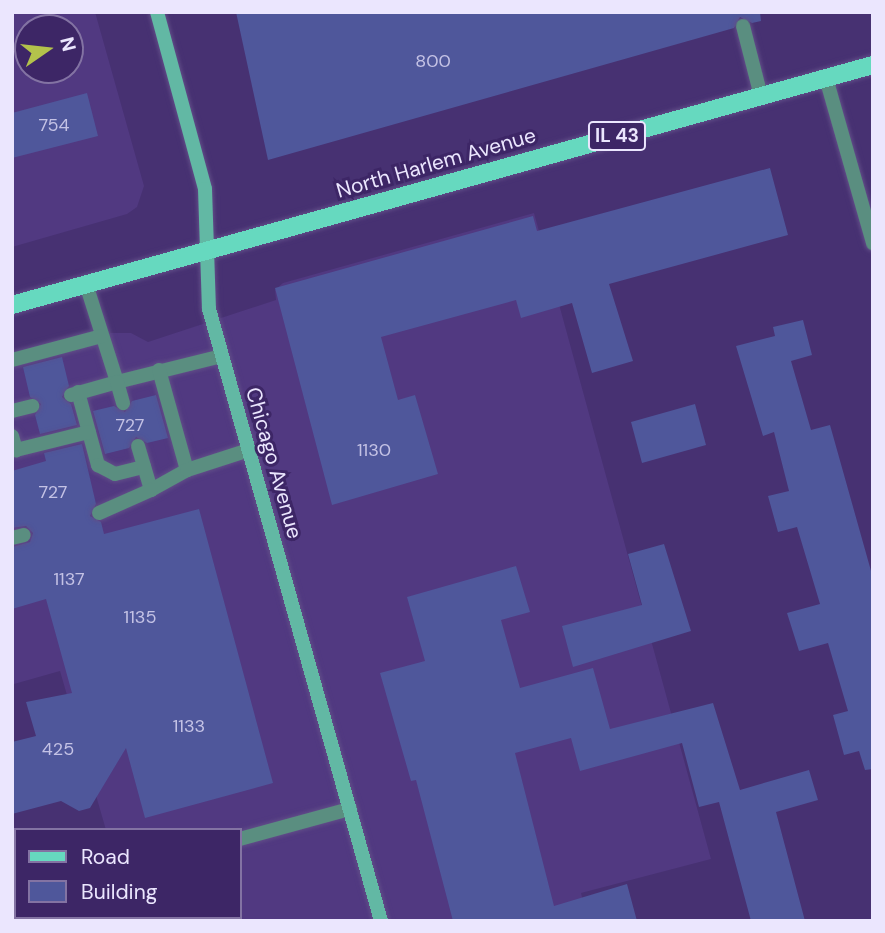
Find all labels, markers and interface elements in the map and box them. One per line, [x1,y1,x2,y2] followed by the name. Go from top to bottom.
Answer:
[14,14,84,84] north arrow
[54,35,82,54] text: N
[415,50,451,72] house number: 800
[39,114,69,136] house number: 754
[587,120,647,152] road number: IL 43
[333,122,539,204] street label: North Harlem Avenue
[240,384,308,542] street label: Chicago Avenue
[116,414,144,436] house number: 727
[357,439,391,461] house number: 1130
[39,481,67,503] house number: 727
[53,568,85,590] house number: 1137
[124,606,156,628] house number: 1135
[173,715,205,737] house number: 1133
[42,738,74,760] house number: 425
[14,828,242,919] legend
[81,843,130,871] text: Road
[81,878,157,906] text: Building

